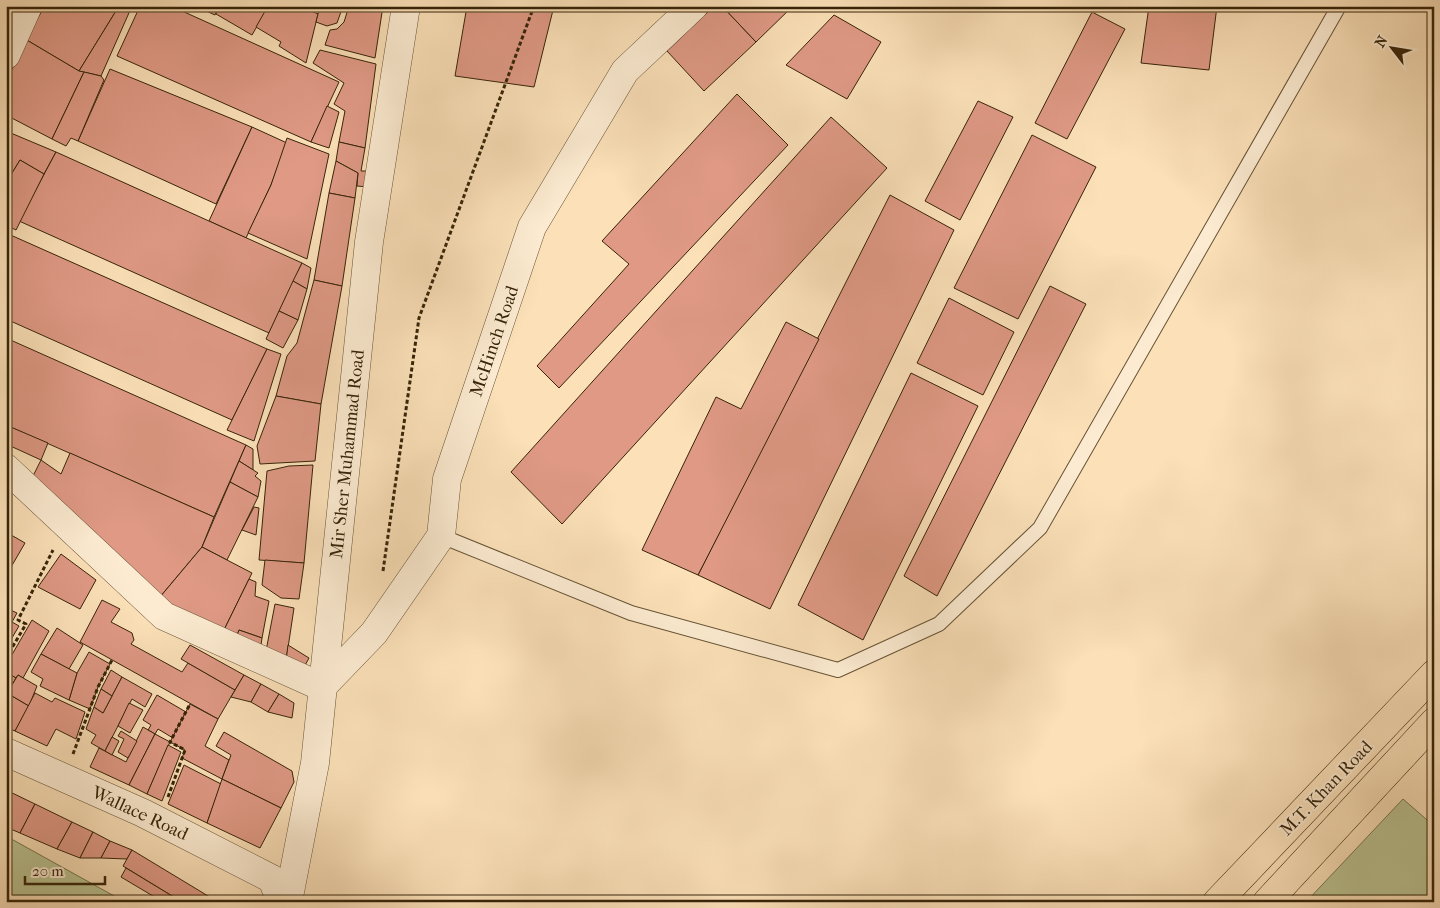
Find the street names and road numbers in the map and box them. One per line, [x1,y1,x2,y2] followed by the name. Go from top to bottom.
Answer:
[466,283,523,399] street label: McHinch Road
[326,348,369,560] street label: Mir Sher Muhammad Road
[1276,736,1377,840] street label: M.T. Khan Road
[87,782,191,845] street label: Wallace Road

